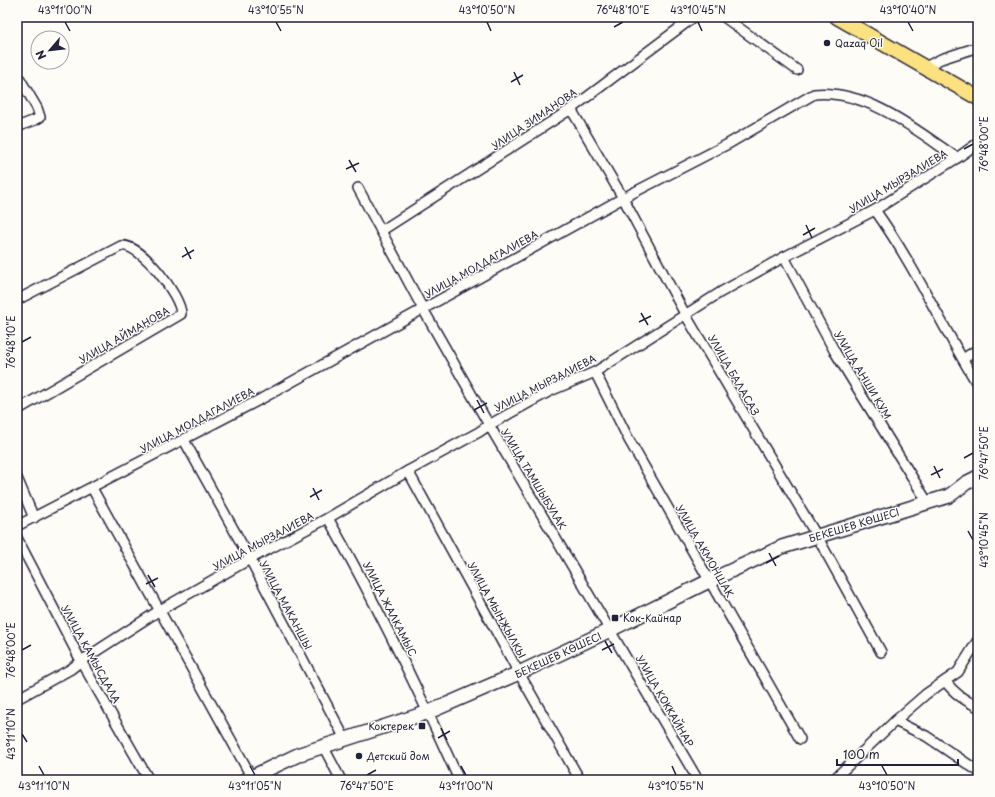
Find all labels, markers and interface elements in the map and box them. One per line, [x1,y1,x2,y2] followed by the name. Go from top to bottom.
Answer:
[38,2,92,17] text: 43°11'00"N
[248,2,304,17] text: 43°10'55"N
[459,2,515,17] text: 43°10'50"N
[596,2,650,17] text: 76°48'10"E
[670,2,726,17] text: 43°10'45"N
[880,2,937,17] text: 43°10'40"N
[30,30,70,70] north arrow
[835,35,883,50] place label: Qazaq Oil
[822,38,832,48] marker: Qazaq Oil
[31,47,50,63] text: N
[488,84,580,153] street label: УЛИЦА ЗИМАНОВА
[976,116,991,172] text: 76°48'00"E
[846,145,950,216] street label: УЛИЦА МЫРЗАЛИЕВА
[421,226,540,301] street label: УЛИЦА МОЛДАГАЛИЕВА
[76,303,172,367] street label: УЛИЦА АЙМАНОВА
[3,315,18,369] text: 76°48'10"E
[831,328,896,422] street label: УЛИЦА АНШИ КУМ
[705,332,764,418] street label: УЛИЦА БАЛАСАЗ
[491,350,598,415] street label: УЛИЦА МЫРЗАЛИЕВА
[137,383,257,456] street label: УЛИЦА МОЛДАГАЛИЕВА
[498,425,571,532] street label: УЛИЦА ТАМШЫБУЛАК
[976,426,991,480] text: 76°47'50"E
[673,502,738,600] street label: УЛИЦА АКМОНШАК
[807,504,901,545] street label: БЕКЕШЕВ КӨШЕСІ
[210,508,316,574] street label: УЛИЦА МЫРЗАЛИЕВА
[976,512,991,568] text: 43°10'45"N
[257,558,316,652] street label: УЛИЦА МАКАНШЫ
[360,559,421,659] street label: УЛИЦА ЖАЛКАМЫС
[465,559,530,661] street label: УЛИЦА МЫНЖЫЛКЫ
[58,602,125,706] street label: УЛИЦА КАМЫСДАЛА
[623,610,681,625] place label: Кок-Кайнар
[610,613,620,623] marker: Кок-Кайнар
[3,622,18,678] text: 76°48'00"E
[512,628,603,681] street label: БЕКЕШЕВ КӨШЕСІ
[633,652,698,750] street label: УЛИЦА КОККАЙНАР
[3,708,18,760] text: 43°11'10"N
[369,718,414,733] place label: Коктерек
[417,721,427,731] marker: Коктерек
[837,741,958,767] scale bar
[843,745,880,763] text: 100 m
[366,748,430,763] place label: Детский дом
[354,751,364,761] marker: Детский дом
[18,778,70,793] text: 43°11'10"N
[228,778,282,793] text: 43°11'05"N
[340,778,394,793] text: 76°47'50"E
[439,778,493,793] text: 43°11'00"N
[648,778,704,793] text: 43°10'55"N
[859,778,915,793] text: 43°10'50"N

